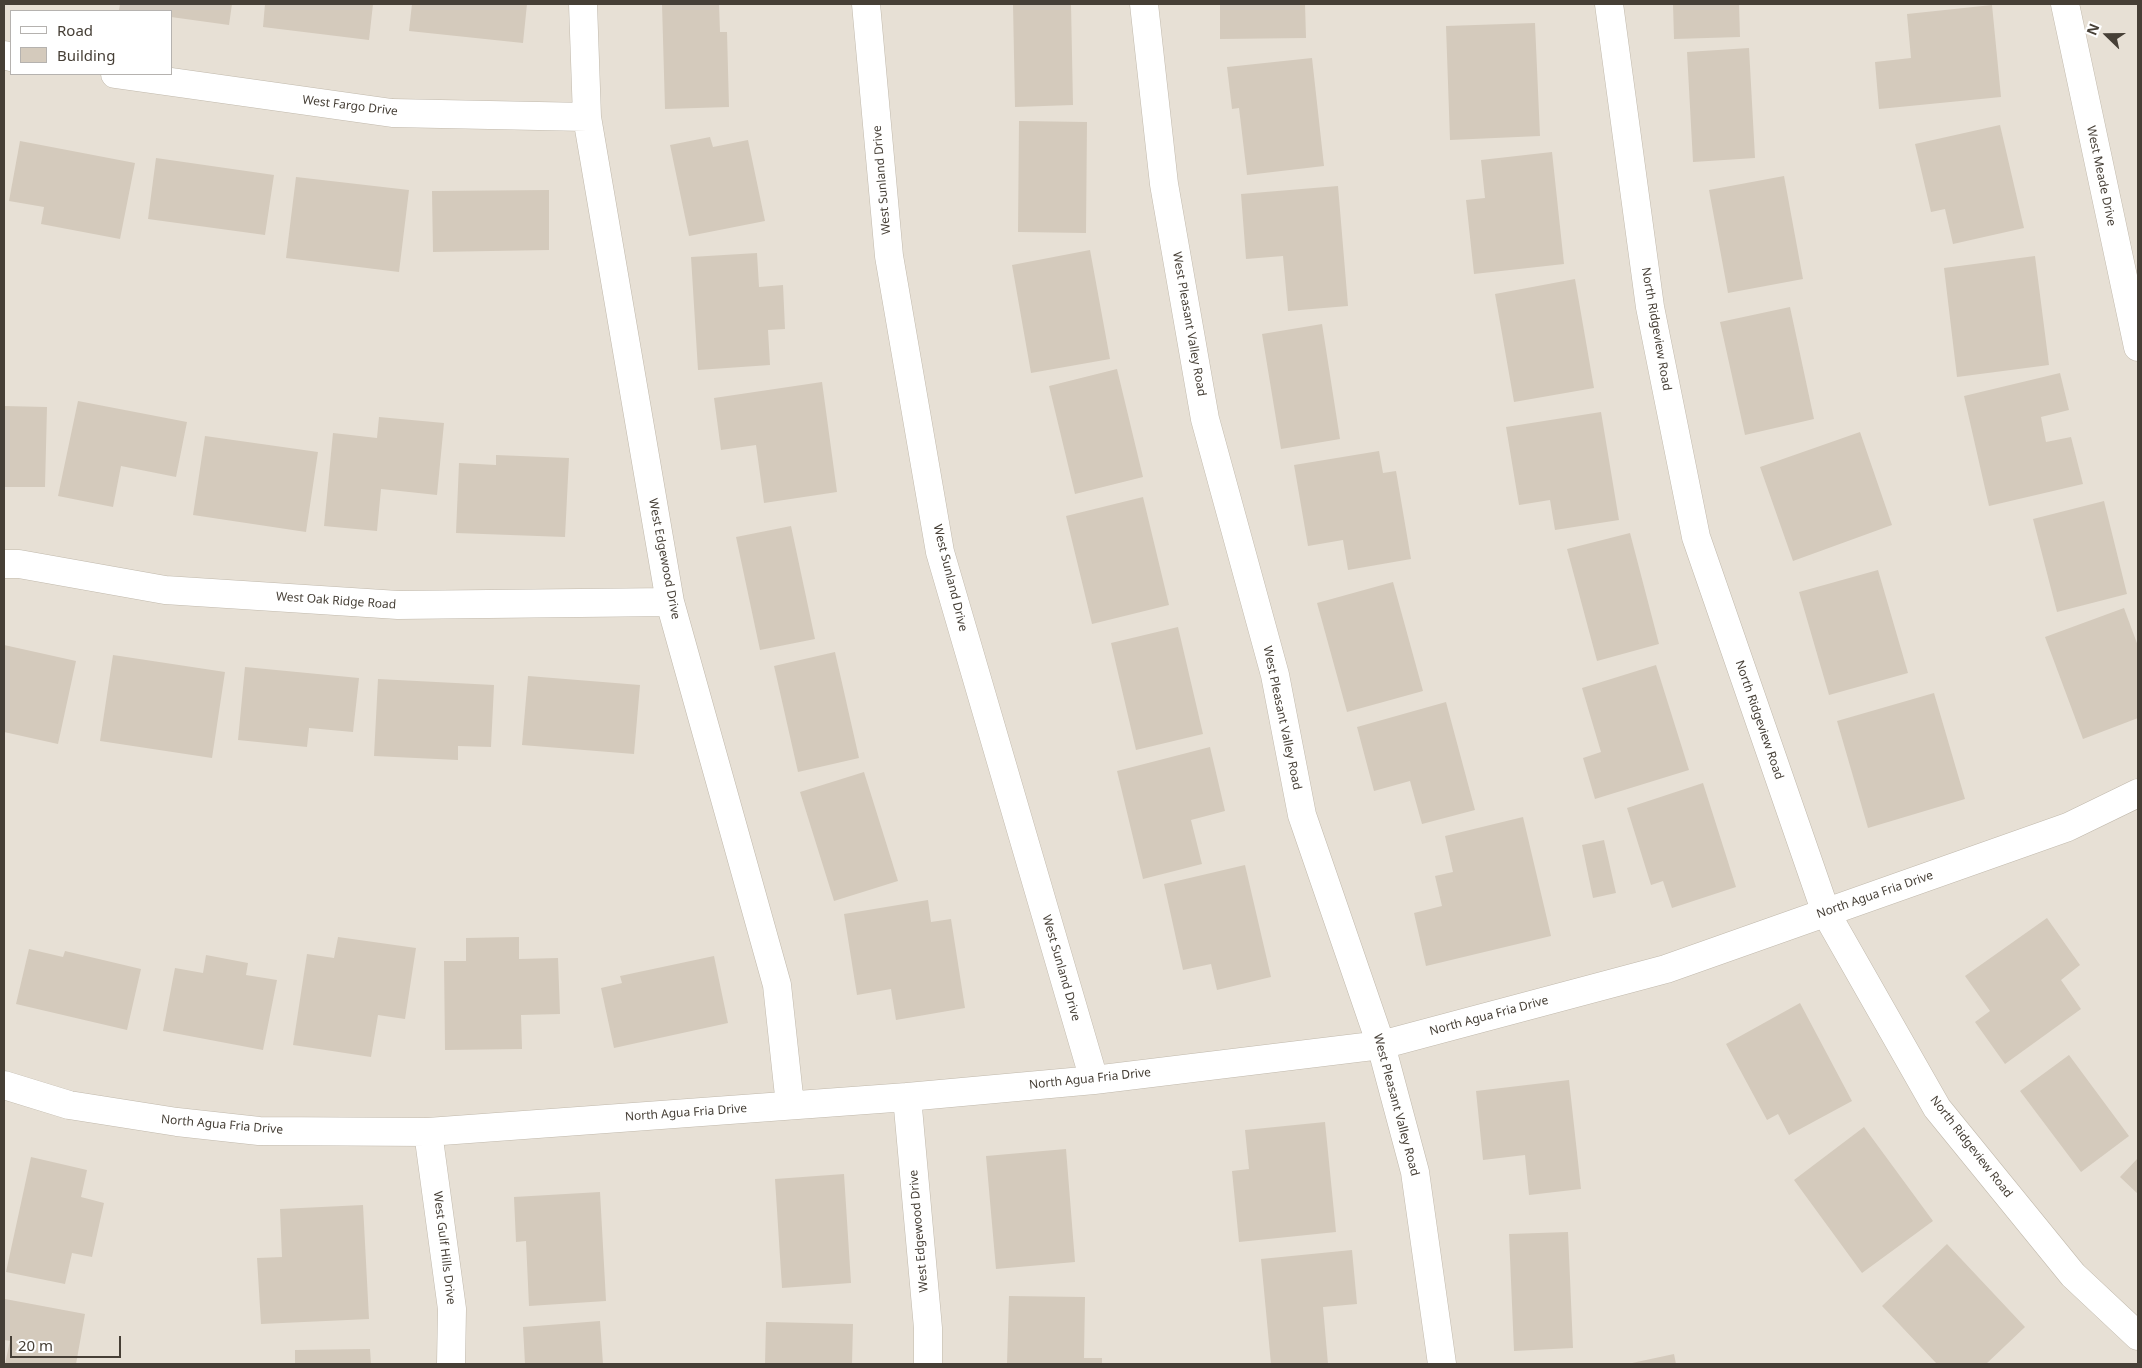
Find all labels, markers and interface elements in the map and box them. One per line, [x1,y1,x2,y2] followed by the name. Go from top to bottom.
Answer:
[10,10,172,75] legend
[2082,10,2132,60] north arrow
[57,20,93,40] text: Road
[2082,20,2104,38] text: N
[57,45,115,65] text: Building
[301,93,399,119] street label: West Fargo Drive
[870,125,894,235] street label: West Sunland Drive
[2083,125,2119,227] street label: West Meade Drive
[1169,251,1209,397] street label: West Pleasant Valley Road
[1638,266,1674,392] street label: North Ridgeview Road
[645,497,683,621] street label: West Edgewood Drive
[930,523,970,633] street label: West Sunland Drive
[275,590,397,612] street label: West Oak Ridge Road
[1260,645,1304,791] street label: West Pleasant Valley Road
[1732,658,1786,782] street label: North Ridgeview Road
[1815,868,1935,922] street label: North Agua Fria Drive
[1039,913,1083,1023] street label: West Sunland Drive
[1428,993,1550,1039] street label: North Agua Fria Drive
[1370,1032,1422,1178] street label: West Pleasant Valley Road
[1028,1065,1152,1093] street label: North Agua Fria Drive
[1927,1093,2015,1201] street label: North Ridgeview Road
[624,1102,748,1124] street label: North Agua Fria Drive
[160,1112,284,1138] street label: North Agua Fria Drive
[906,1169,932,1293] street label: West Edgewood Drive
[430,1190,458,1306] street label: West Gulf Hills Drive
[12,1326,124,1358] scale bar
[18,1335,53,1355] text: 20 m

